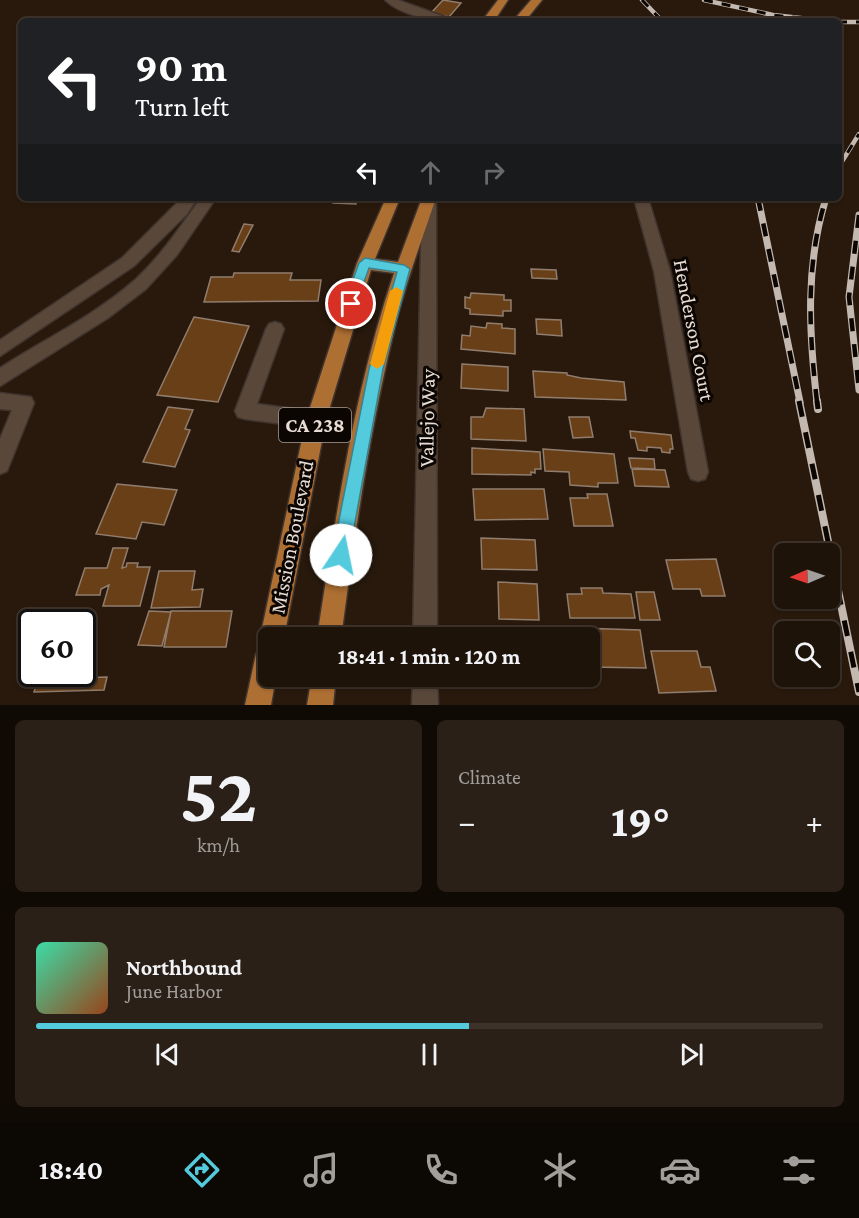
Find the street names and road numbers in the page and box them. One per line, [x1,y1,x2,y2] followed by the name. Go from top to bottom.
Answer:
[668,257,720,404] street label: Henderson Court
[414,368,440,467] street label: Vallejo Way
[279,408,351,442] road number: CA 238
[265,458,319,616] street label: Mission Boulevard

